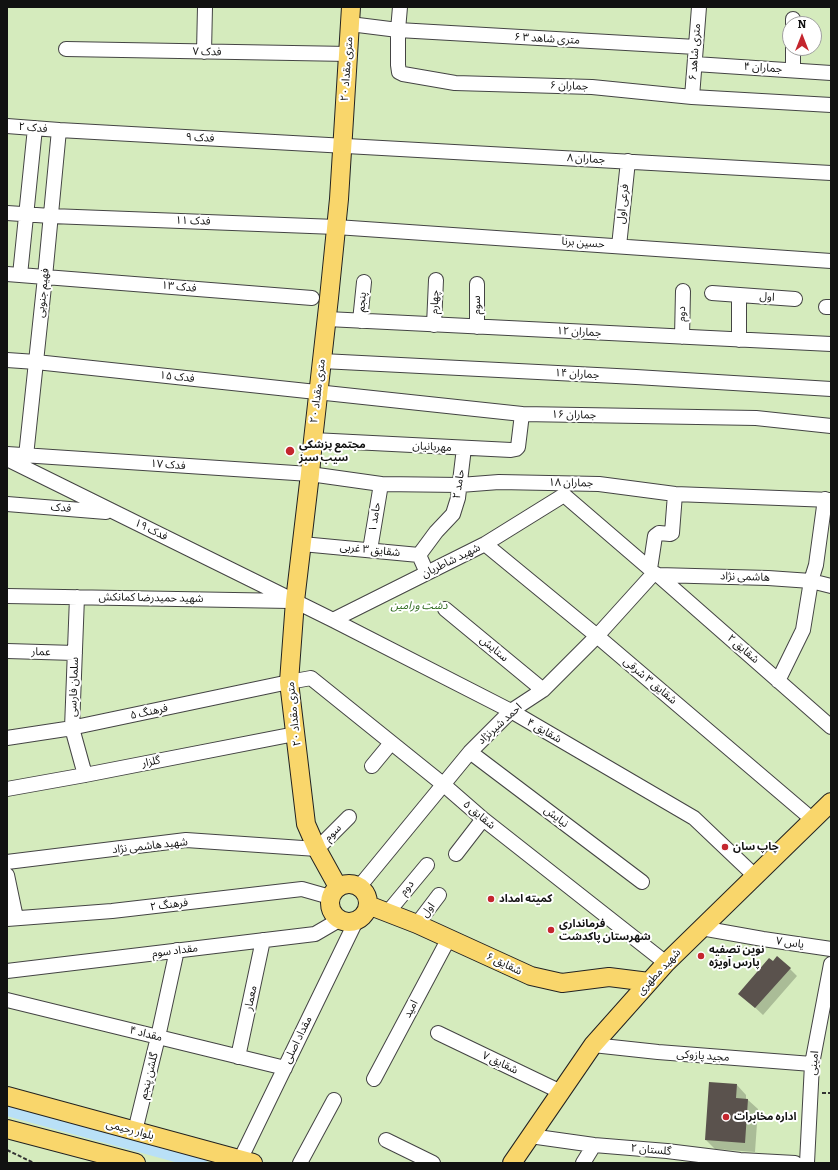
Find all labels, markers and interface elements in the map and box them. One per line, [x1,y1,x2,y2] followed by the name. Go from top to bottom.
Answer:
[782,16,822,56] north arrow
[798,18,806,31] text: N
[686,23,704,81] street label: ۶ متری شاهد
[514,31,580,47] street label: ۶ متری شاهد ۳
[338,36,356,102] street label: ۲۰ متری مقداد
[192,45,222,59] street label: فدک ۷
[743,60,783,76] street label: جماران ۴
[550,79,588,93] street label: جماران ۶
[18,120,48,136] street label: فدک ۲
[185,131,215,145] street label: فدک ۹
[566,151,606,167] street label: جماران ۸
[614,183,632,225] street label: فرعی اول
[175,214,211,228] street label: فدک ۱۱
[561,235,605,251] street label: حسین برنا
[34,268,52,318] street label: فهیم جنوبی
[161,279,197,295] street label: فدک ۱۳
[428,290,442,314] street label: چهارم
[759,290,775,304] street label: اول
[355,291,369,313] street label: پنجم
[470,295,484,315] street label: سوم
[675,306,689,322] street label: دوم
[556,324,602,340] street label: جماران ۱۲
[308,358,328,424] street label: ۲۰ متری مقداد
[554,366,600,382] street label: جماران ۱۴
[159,369,195,385] street label: فدک ۱۵
[552,408,596,422] street label: جماران ۱۶
[299,438,366,464] place label: مجتمع پزشکی سیب سبز
[412,439,452,455] street label: مهربانیان
[284,445,296,457] marker: مجتمع پزشکی سیب سبز
[150,457,186,473] street label: فدک ۱۷
[450,468,468,500] street label: حامد ۲
[549,476,593,490] street label: جماران ۱۸
[50,501,72,515] street label: فدک
[366,501,384,533] street label: حامد ۱
[132,516,170,544] street label: فدک ۱۹
[339,540,401,560] street label: شقایق ۳ غربی
[419,541,483,581] street label: شهید شاطریان
[720,570,770,584] street label: هاشمی نژاد
[98,590,204,606] street label: شهید حمیدرضا کمانکش
[390,599,448,613] park label: دشت ورامین
[724,632,762,666] street label: شقایق ۲
[477,633,511,665] street label: ستایش
[31,645,51,659] street label: عمار
[621,655,679,707] street label: شقایق ۳ شرقی
[66,657,82,717] street label: سلمان فارسی
[284,681,304,747] street label: ۲۰ متری مقداد
[475,701,525,747] street label: احمد شیرنژاد
[129,702,169,722] street label: فرهنگ ۵
[524,716,564,746] street label: شقایق ۴
[141,754,161,770] street label: گلزار
[460,798,498,832] street label: شقایق ۵
[541,803,571,831] street label: نیایش
[322,822,344,844] street label: سوم
[111,835,189,857] street label: شهید هاشمی نژاد
[733,840,779,854] place label: چاپ سان
[720,842,730,852] marker: چاپ سان
[397,878,417,898] street label: دوم
[499,892,552,906] place label: کمیته امداد
[486,894,496,904] marker: کمیته امداد
[149,896,189,914] street label: فرهنگ ۲
[418,900,438,920] street label: اول
[559,917,651,943] place label: فرمانداری شهرستان پاکدشت
[546,925,556,935] marker: فرمانداری شهرستان پاکدشت
[775,934,805,952] street label: یاس ۷
[151,942,199,960] street label: مقداد سوم
[709,943,764,969] place label: نوین تصفیه پارس آویژه
[634,946,684,998] street label: شهید مطهری
[484,950,524,978] street label: شقایق ۶
[696,951,706,961] marker: نوین تصفیه پارس آویژه
[242,984,260,1012] street label: معمار
[401,998,421,1020] street label: امید
[281,1014,315,1066] street label: مقداد اصلی
[128,1024,164,1044] street label: مقداد ۴
[676,1048,730,1064] street label: مجید پازوکی
[480,1049,520,1077] street label: شقایق ۷
[806,1050,822,1076] street label: امینی
[137,1051,161,1101] street label: گلشن پنجم
[734,1110,796,1124] place label: اداره مخابرات
[721,1112,731,1122] marker: اداره مخابرات
[105,1117,155,1143] street label: بلوار رحیمی
[630,1142,672,1158] street label: گلستان ۲

